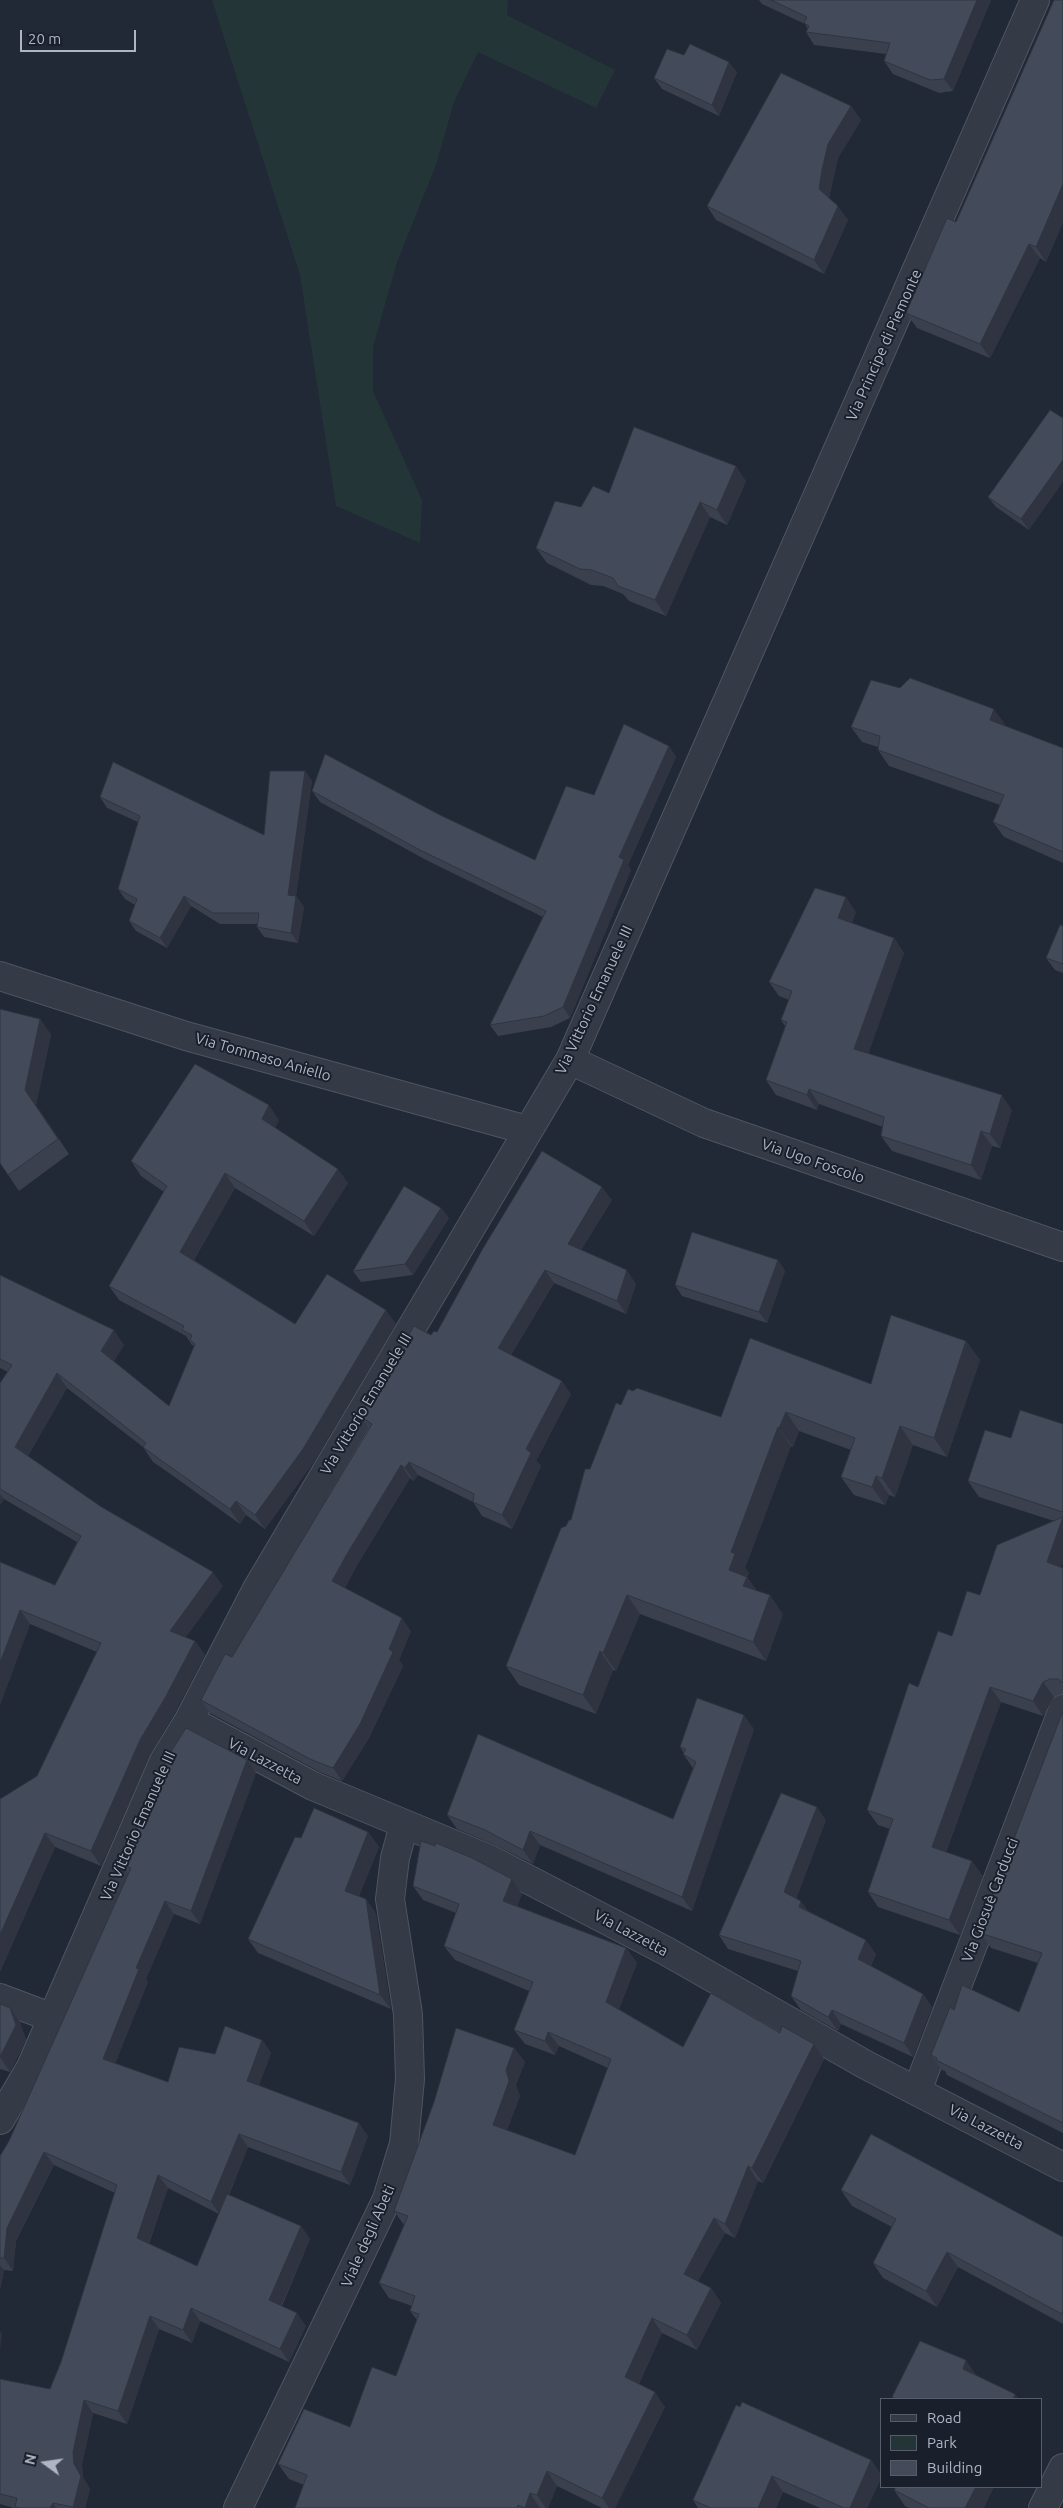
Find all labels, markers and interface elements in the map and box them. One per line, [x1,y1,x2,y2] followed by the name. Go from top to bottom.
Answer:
[22,20,139,52] scale bar
[28,30,61,47] text: 20 m
[842,266,926,424] street label: Via Principe di Piemonte
[552,923,636,1077] street label: Via Vittorio Emanuele III
[193,1029,333,1085] street label: Via Tommaso Aniello
[759,1135,867,1187] street label: Via Ugo Foscolo
[317,1330,415,1478] street label: Via Vittorio Emanuele III
[225,1734,305,1788] street label: Via Lazzetta
[97,1748,179,1904] street label: Via Vittorio Emanuele III
[958,1835,1022,1965] street label: Via Giosuè Carducci
[591,1906,671,1960] street label: Via Lazzetta
[946,2100,1026,2154] street label: Via Lazzetta
[337,2182,399,2290] street label: Viale degli Abeti
[880,2398,1043,2488] legend
[927,2409,962,2426] text: Road
[927,2434,957,2451] text: Park
[20,2438,70,2488] north arrow
[21,2452,39,2466] text: N
[927,2459,982,2476] text: Building

